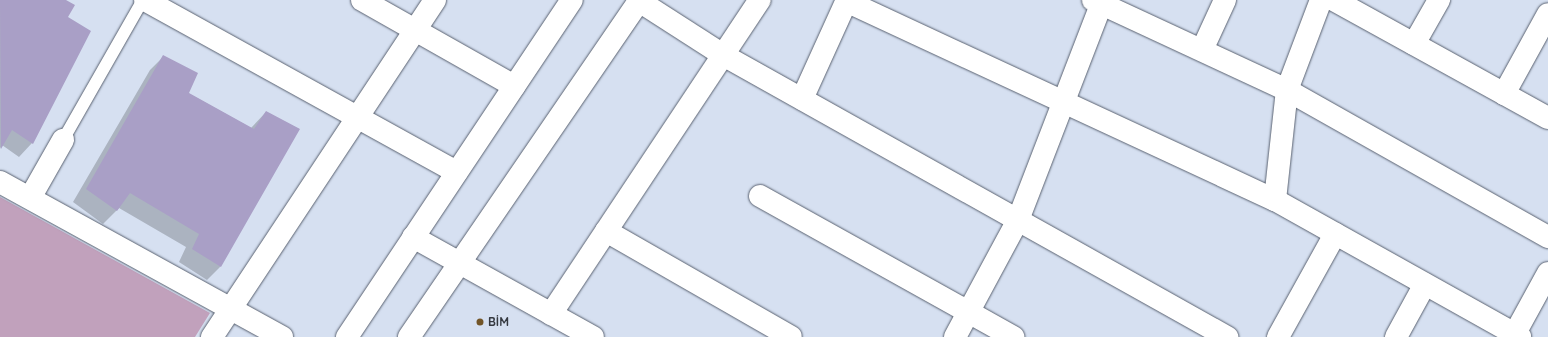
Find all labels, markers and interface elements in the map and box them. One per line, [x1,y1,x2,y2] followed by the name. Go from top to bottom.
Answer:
[488,315,509,329] place label: BİM
[475,317,485,327] marker: BİM

